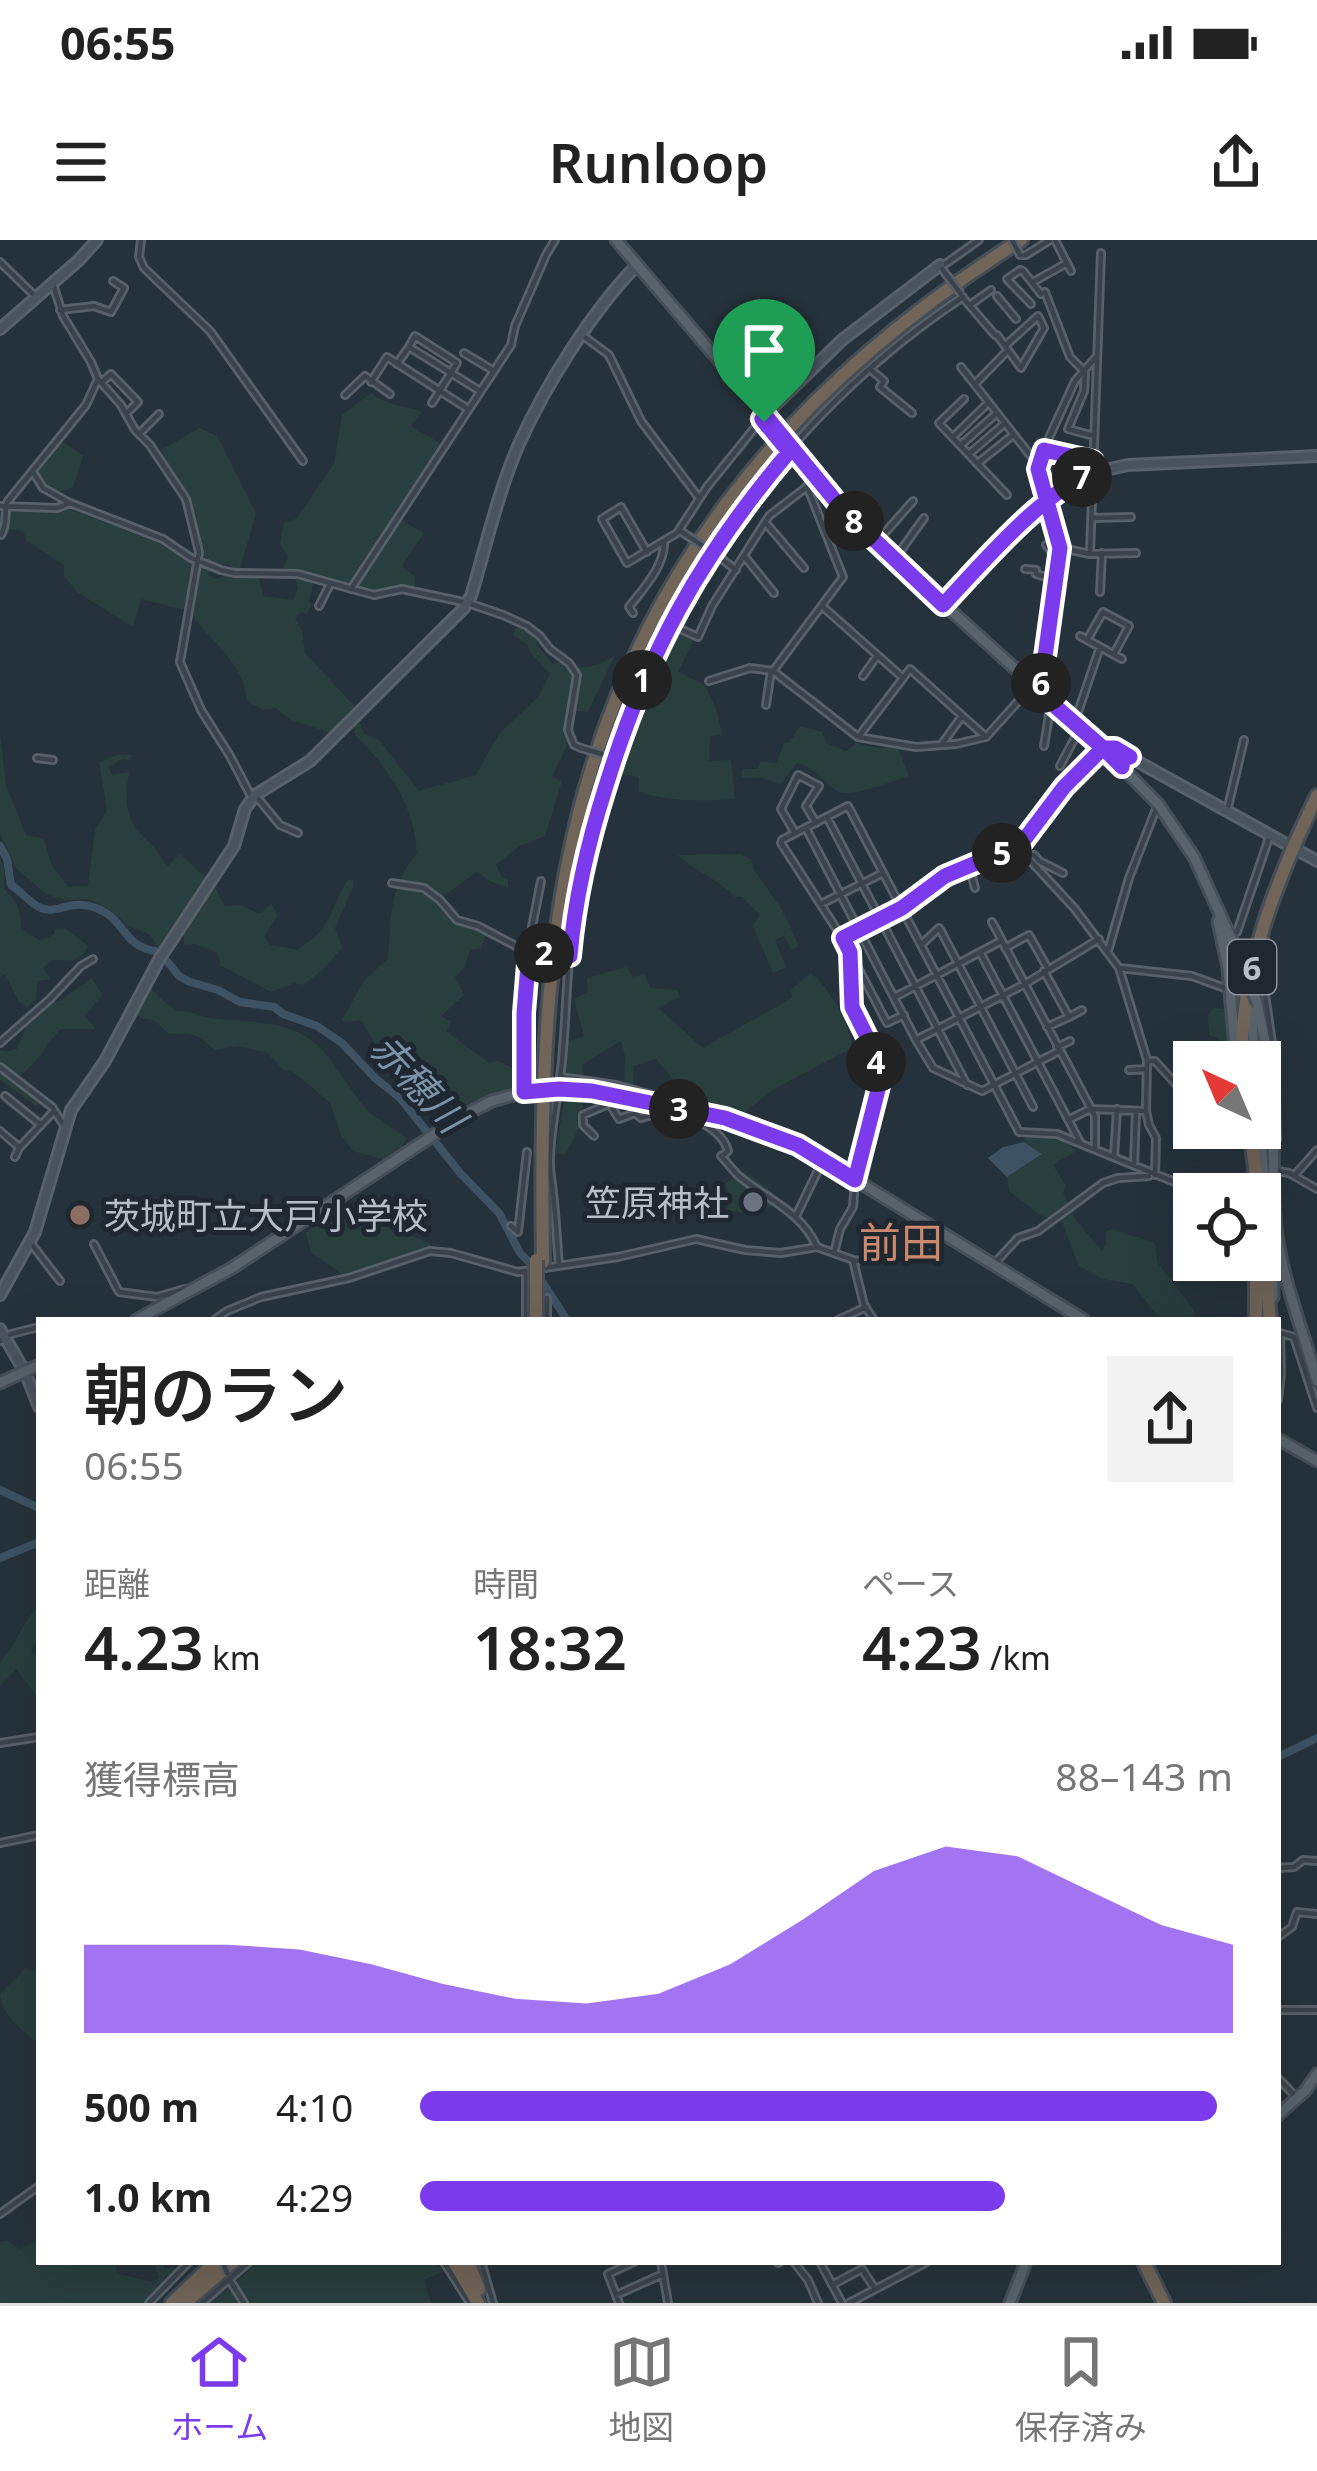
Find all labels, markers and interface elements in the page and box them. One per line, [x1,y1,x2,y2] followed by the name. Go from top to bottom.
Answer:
[60,12,176,73] text: 06:55
[549,125,768,199] text: Runloop
[48,129,114,195] icon: menu
[1203,129,1269,195] icon: share
[713,299,815,422] pin
[731,317,797,383] icon: arrive
[1052,447,1112,507] pin: 7
[1073,454,1091,499] text: 7
[824,491,884,551] pin: 8
[845,498,863,543] text: 8
[612,650,672,710] pin: 1
[1011,653,1071,713] pin: 6
[633,657,651,702] text: 1
[1032,660,1050,705] text: 6
[972,823,1032,883] pin: 5
[993,830,1011,875] text: 5
[514,923,574,983] pin: 2
[535,930,553,975] text: 2
[1228,940,1276,994] road number: 6
[360,1021,481,1146] water label: 赤穂川
[846,1032,906,1092] pin: 4
[867,1039,885,1084] text: 4
[1173,1041,1281,1149] north arrow
[1173,1041,1281,1281] map controls
[649,1079,709,1139] pin: 3
[670,1086,688,1131] text: 3
[1173,1173,1281,1281] button: locate
[585,1178,729,1227] place label: 笠原神社
[740,1189,766,1215] marker: 笠原神社
[104,1191,428,1240] place label: 茨城町立大戸小学校
[67,1202,93,1228] marker: 茨城町立大戸小学校
[859,1213,943,1270] district label: 前田
[84,1348,348,1438] text: 朝のラン
[1107,1356,1233,1482] button: share
[84,1438,184,1491] text: 06:55
[84,1561,150,1606] text: 距離
[473,1561,539,1606] text: 時間
[862,1561,959,1606] text: ペース
[84,1606,204,1688] text: 4.23
[473,1606,627,1688] text: 18:32
[862,1606,982,1688] text: 4:23
[204,1635,261,1680] text: km
[982,1635,1051,1680] text: /km
[1055,1749,1233,1802] text: 88–143 m
[84,1752,240,1805] text: 獲得標高
[84,2080,199,2133] text: 500 m
[276,2080,353,2133] text: 4:10
[84,2170,212,2223] text: 1.0 km
[276,2170,353,2223] text: 4:29
[170,2329,268,2449] tab: ホーム
[609,2329,675,2449] tab: 地図
[1015,2329,1147,2449] tab: 保存済み

